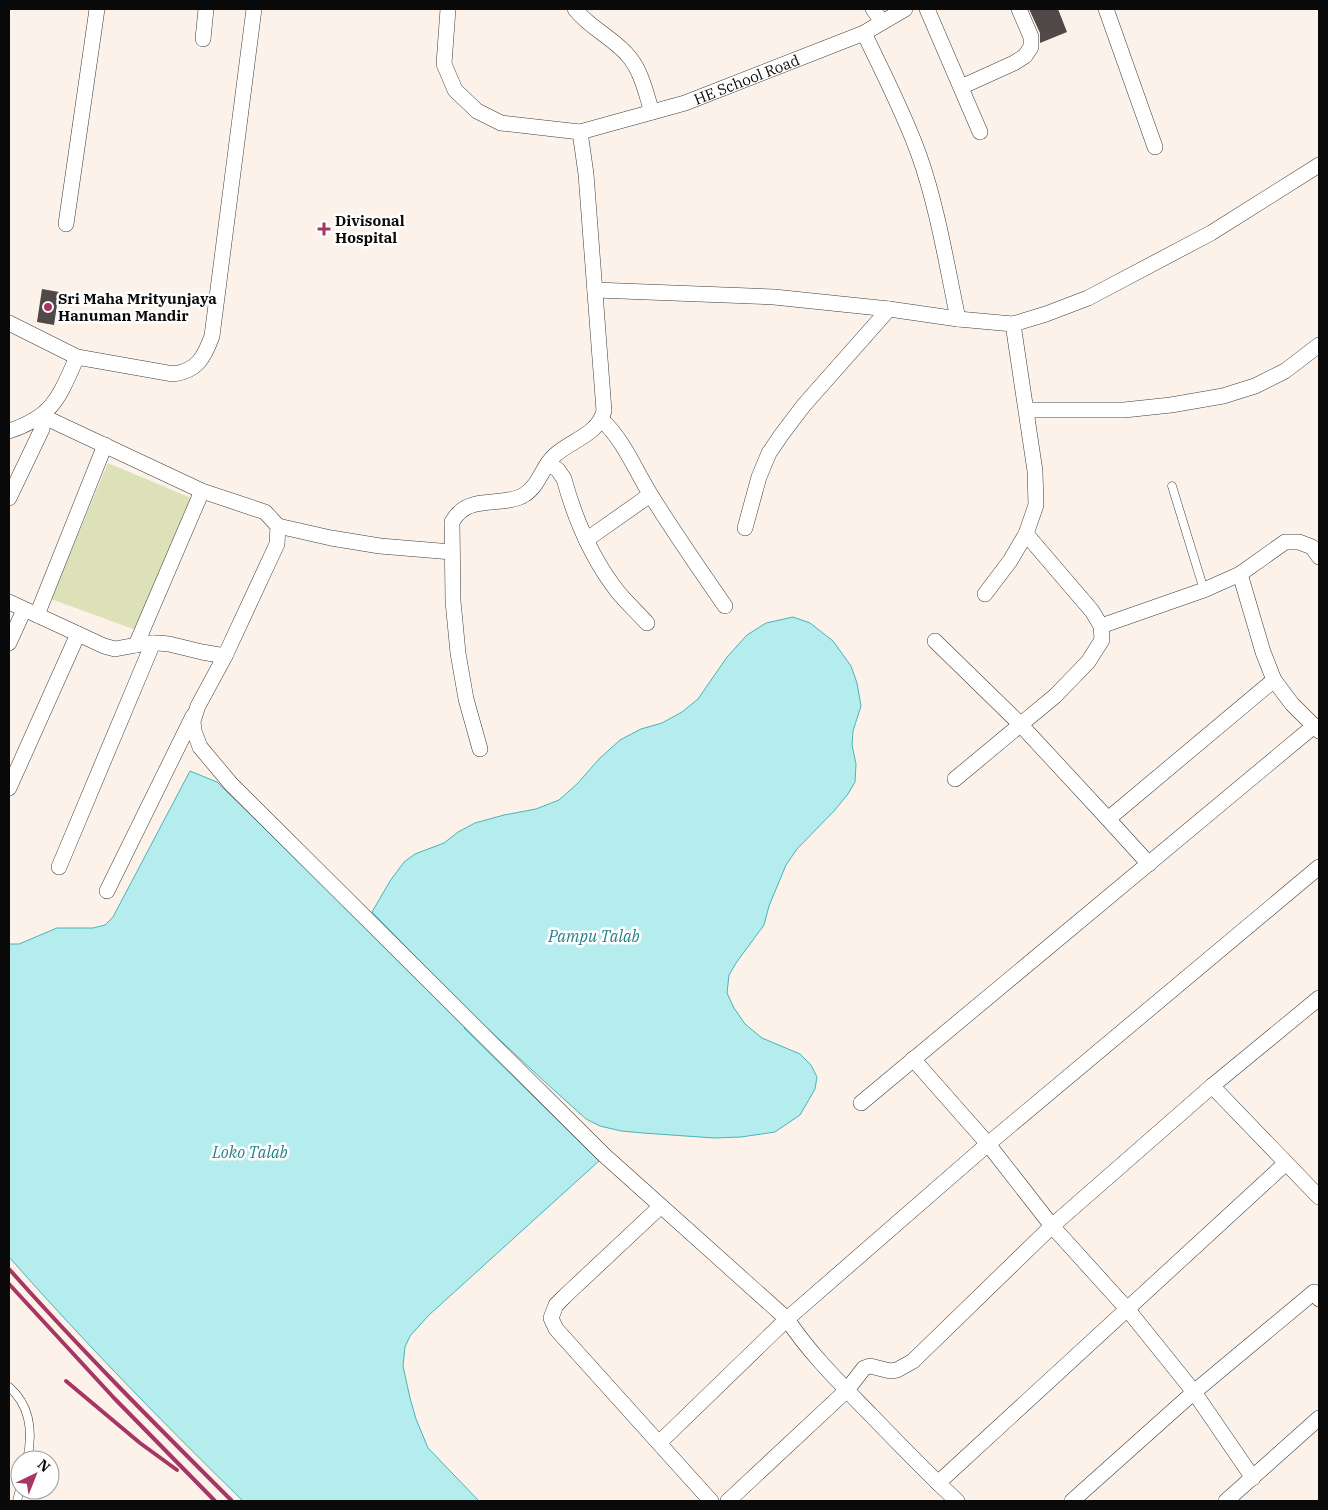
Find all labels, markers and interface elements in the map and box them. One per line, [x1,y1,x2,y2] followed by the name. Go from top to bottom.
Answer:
[691,50,802,108] street label: HE School Road
[335,211,405,247] place label: Divisonal Hospital
[317,222,331,236] marker: Divisonal Hospital
[58,289,217,325] place label: Sri Maha Mrityunjaya Hanuman Mandir
[42,301,54,313] marker: Sri Maha Mrityunjaya Hanuman Mandir
[547,926,640,946] water label: Pampu Talab
[211,1142,288,1162] water label: Loko Talab
[10,1450,60,1500] north arrow
[34,1455,54,1476] text: N

